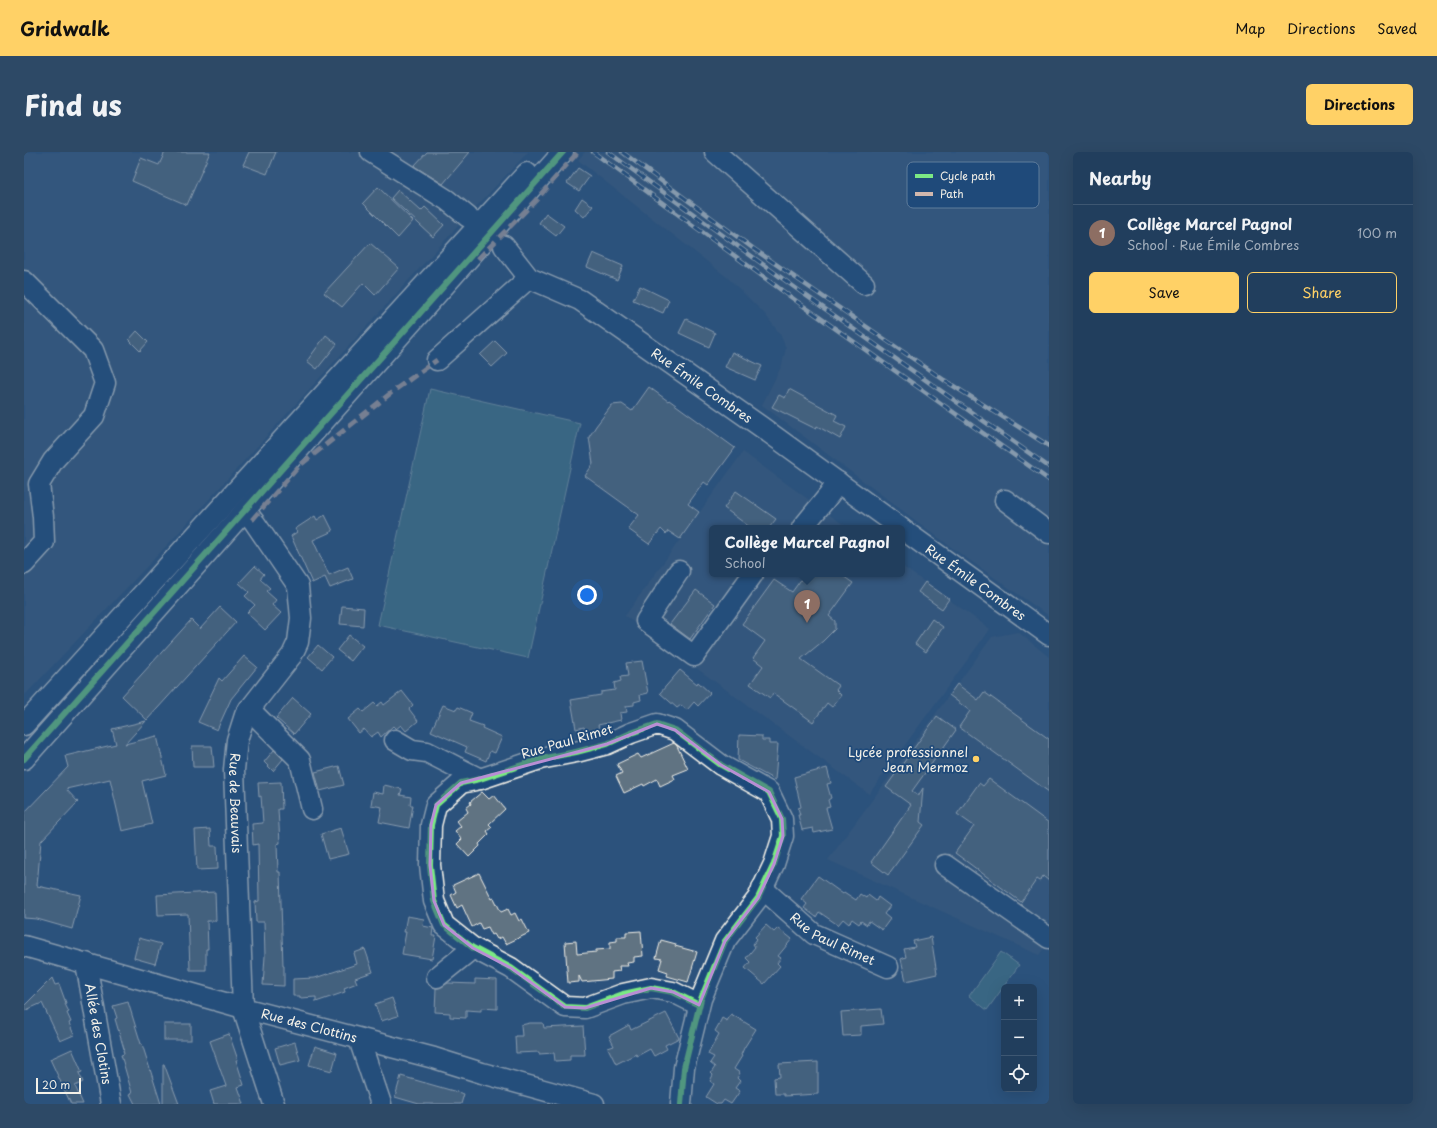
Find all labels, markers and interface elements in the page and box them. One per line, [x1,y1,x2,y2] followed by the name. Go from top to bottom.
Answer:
[20,14,110,42] text: Gridwalk
[1235,18,1265,39] text: Map
[1287,18,1355,39] text: Directions
[1377,18,1417,39] text: Saved
[24,83,122,126] text: Find us
[1306,84,1413,125] button: Directions
[907,162,1039,208] legend
[1089,165,1151,191] text: Nearby
[940,167,995,184] text: Cycle path
[940,185,964,202] text: Path
[1127,212,1292,235] text: Collège Marcel Pagnol
[1099,223,1105,242] text: 1
[1357,223,1397,242] text: 100 m
[1127,235,1299,254] text: School · Rue Émile Combres
[1089,272,1239,313] button: Save
[1247,272,1397,313] button: Share
[648,343,757,427] street label: Rue Émile Combres
[709,525,905,577] popup
[724,530,890,553] text: Collège Marcel Pagnol
[922,539,1030,625] street label: Rue Émile Combres
[724,553,765,572] text: School
[577,585,597,605] your location
[794,590,820,623] pin: 1
[519,718,615,763] street label: Rue Paul Rimet
[848,742,969,776] place label: Lycée professionnel Jean Mermoz
[225,752,247,854] street label: Rue de Beauvais
[971,754,981,764] marker: Lycée professionnel Jean Mermoz
[786,907,879,969] street label: Rue Paul Rimet
[81,982,117,1086] street label: Allée des Clotins
[1001,984,1037,1092] map controls
[1001,984,1037,1020] button: +
[259,1003,359,1047] street label: Rue des Clottins
[1001,1020,1037,1056] button: −
[1001,1056,1037,1092] button: locate
[36,1076,81,1095] scale bar
[42,1076,70,1093] text: 20 m

